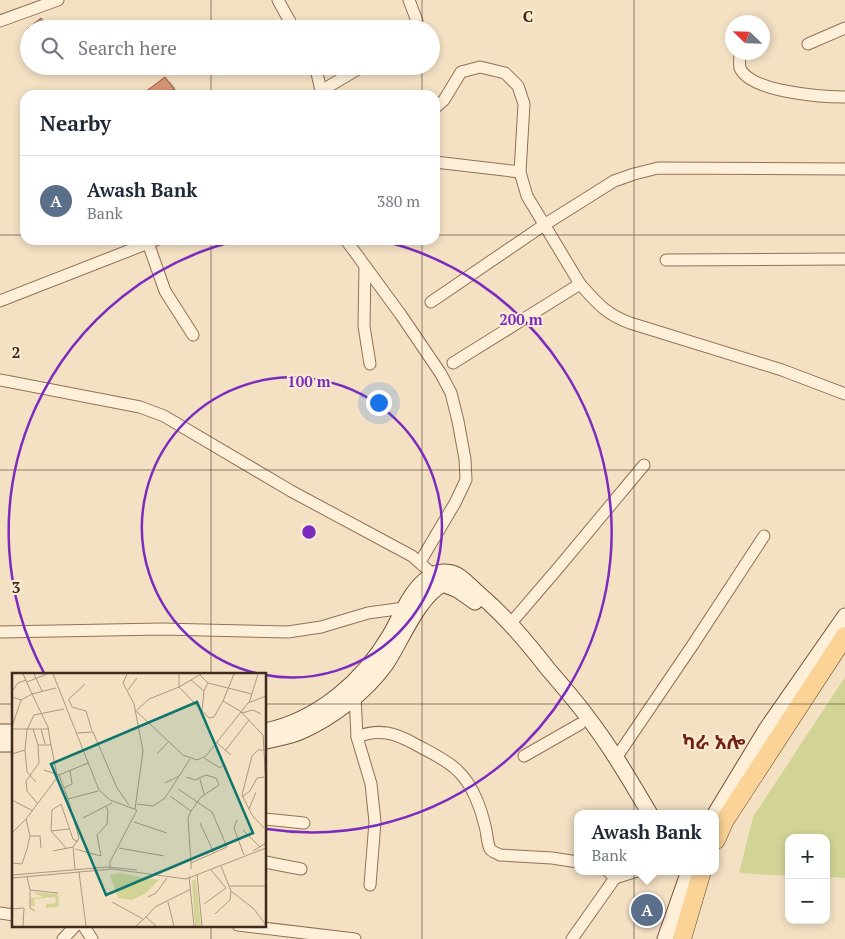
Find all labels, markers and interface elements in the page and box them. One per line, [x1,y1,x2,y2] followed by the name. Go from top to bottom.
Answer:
[523,5,533,27] text: C
[725,15,770,60] north arrow
[20,20,440,75] search box
[38,34,66,62] icon: search
[78,35,177,60] text: Search here
[40,109,111,137] text: Nearby
[87,177,197,202] text: Awash Bank
[50,190,62,212] text: A
[377,190,420,212] text: 380 m
[87,202,123,224] text: Bank
[499,309,543,329] text: 200 m
[11,341,21,363] text: 2
[287,371,331,391] text: 100 m
[366,390,392,416] your location
[300,523,318,541] centre of rings
[11,576,21,598] text: 3
[12,673,266,926] inset map
[682,728,746,755] district label: ካራ አሎ
[574,810,719,875] popup
[591,819,702,844] text: Awash Bank
[785,834,830,924] map controls
[785,834,830,879] button: +
[591,844,627,866] text: Bank
[785,879,830,924] button: −
[631,891,663,929] pin: A

